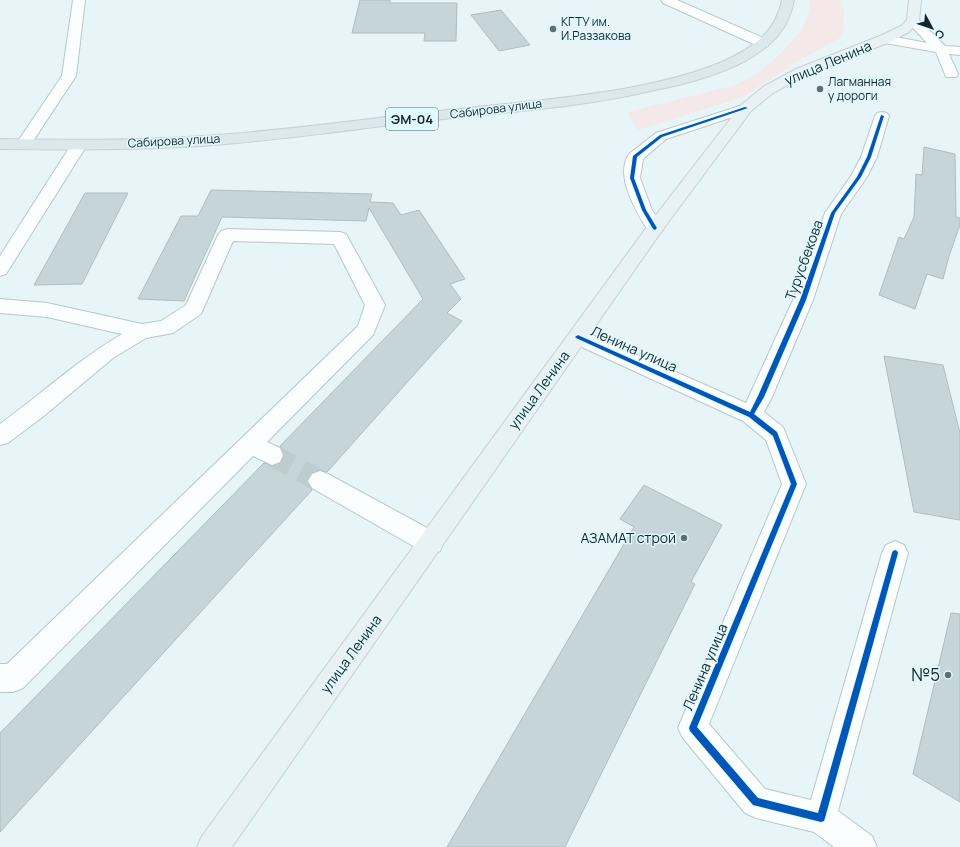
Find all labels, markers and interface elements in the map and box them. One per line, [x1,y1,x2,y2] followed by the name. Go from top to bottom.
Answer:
[912,8,952,48] north arrow
[561,13,631,44] place label: КГТУ им. И.Раззакова
[548,24,558,34] marker: КГТУ им. И.Раззакова
[932,27,948,43] text: С
[781,36,874,89] street label: улица Ленина
[828,73,891,104] place label: Лагманная у дороги
[815,84,825,94] marker: Лагманная у дороги
[449,94,543,123] street label: Сабирова улица
[386,108,438,130] road number: ЭМ-04
[127,130,221,151] street label: Сабирова улица
[780,217,827,303] street label: Турусбекова
[588,321,680,376] street label: Ленина улица
[504,347,574,433] street label: улица Ленина
[580,528,676,547] place label: АЗАМАТ строй
[679,533,689,543] marker: АЗАМАТ строй
[316,611,386,697] street label: улица Ленина
[678,620,731,713] street label: Ленина улица
[911,663,940,686] place label: №5
[943,670,953,680] marker: №5

